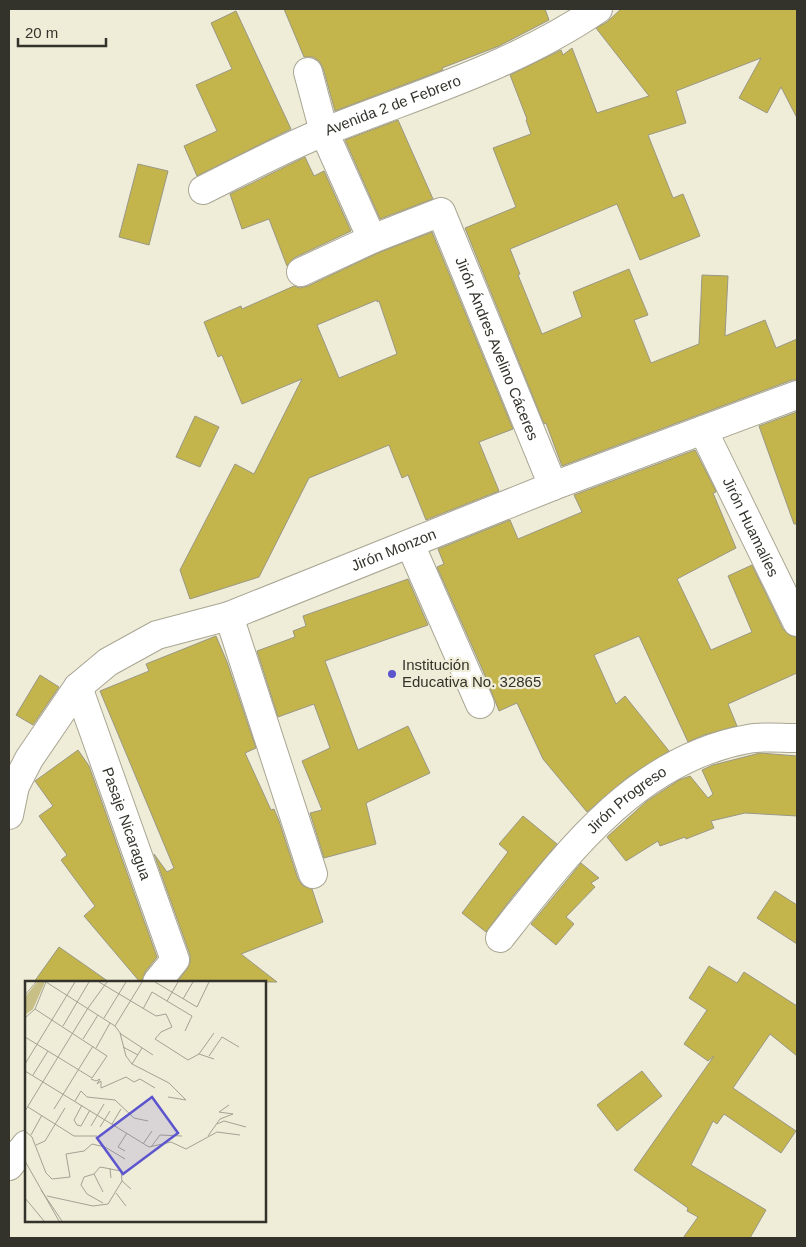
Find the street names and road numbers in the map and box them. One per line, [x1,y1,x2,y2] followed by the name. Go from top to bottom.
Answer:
[322,71,463,139] street label: Avenida 2 de Febrero
[452,254,542,443] street label: Jirón Ándres Avelino Cáceres
[719,474,782,579] street label: Jirón Huamalíes
[349,525,438,574] street label: Jirón Monzon
[583,763,669,837] street label: Jirón Progreso
[99,765,155,883] street label: Pasaje Nicaragua

